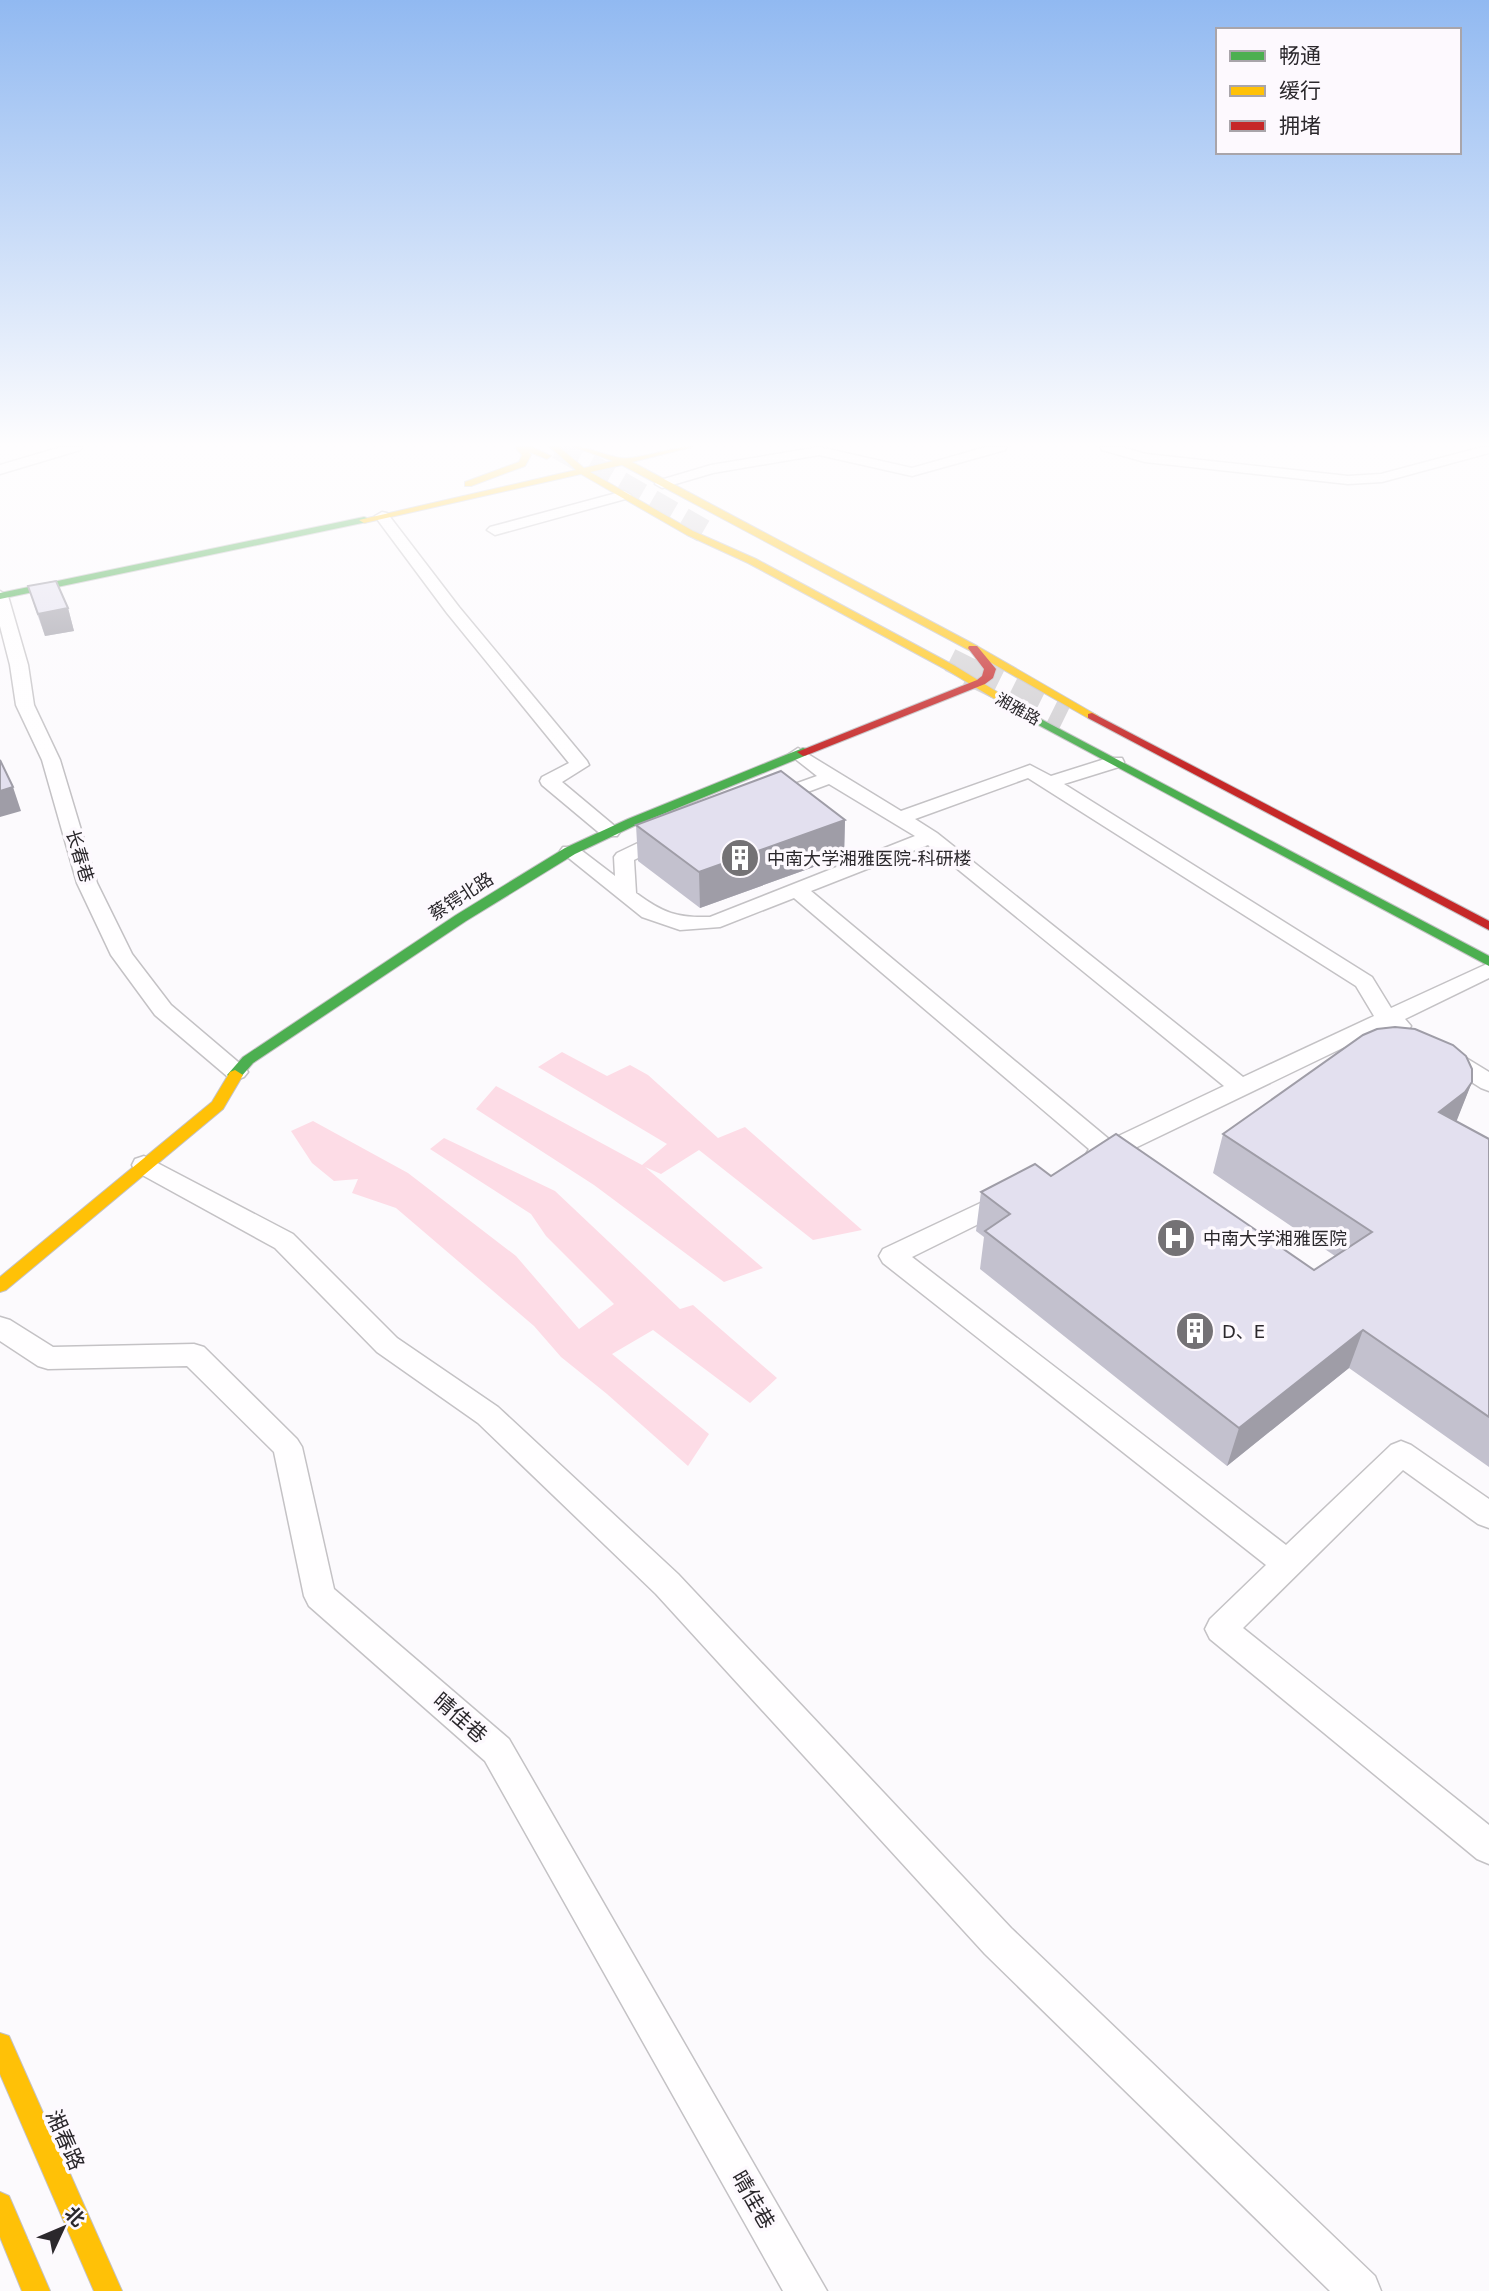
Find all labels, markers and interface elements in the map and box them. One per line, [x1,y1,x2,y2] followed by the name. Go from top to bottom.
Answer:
[1216,28,1461,154] legend
[1279,44,1321,68] text: 畅通
[1279,79,1321,103] text: 缓行
[1279,114,1321,138] text: 拥堵
[992,689,1044,729] street label: 湘雅路
[62,827,98,885] street label: 长春巷
[719,837,761,879] building icon: 中南大学湘雅医院-科研楼
[767,848,972,869] place label: 中南大学湘雅医院-科研楼
[425,868,497,924] street label: 蔡锷北路
[1155,1217,1197,1259] hospital icon: 中南大学湘雅医院
[1203,1228,1347,1249] place label: 中南大学湘雅医院
[1174,1310,1216,1352] building icon: D、E
[1222,1321,1265,1342] place label: D、E
[428,1688,492,1748] street label: 晴佳巷
[41,2106,89,2174] street label: 湘春路
[727,2167,779,2233] street label: 晴佳巷
[28,2193,98,2263] north arrow
[61,2202,90,2231] text: 北

